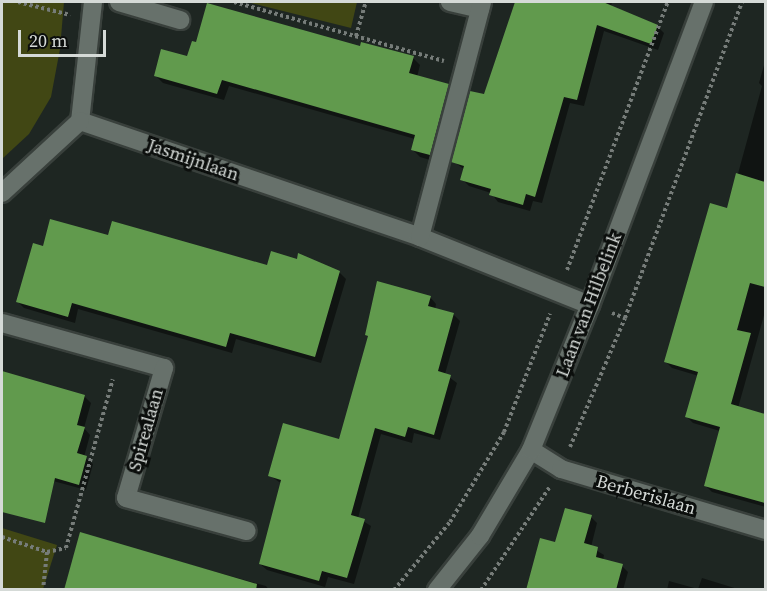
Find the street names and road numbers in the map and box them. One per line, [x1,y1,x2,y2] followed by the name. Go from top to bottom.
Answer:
[145,134,241,186] street label: Jasmijnlaan
[552,230,626,380] street label: Laan van Hilbelink
[124,386,168,474] street label: Spirealaan
[594,471,698,519] street label: Berberislaan

